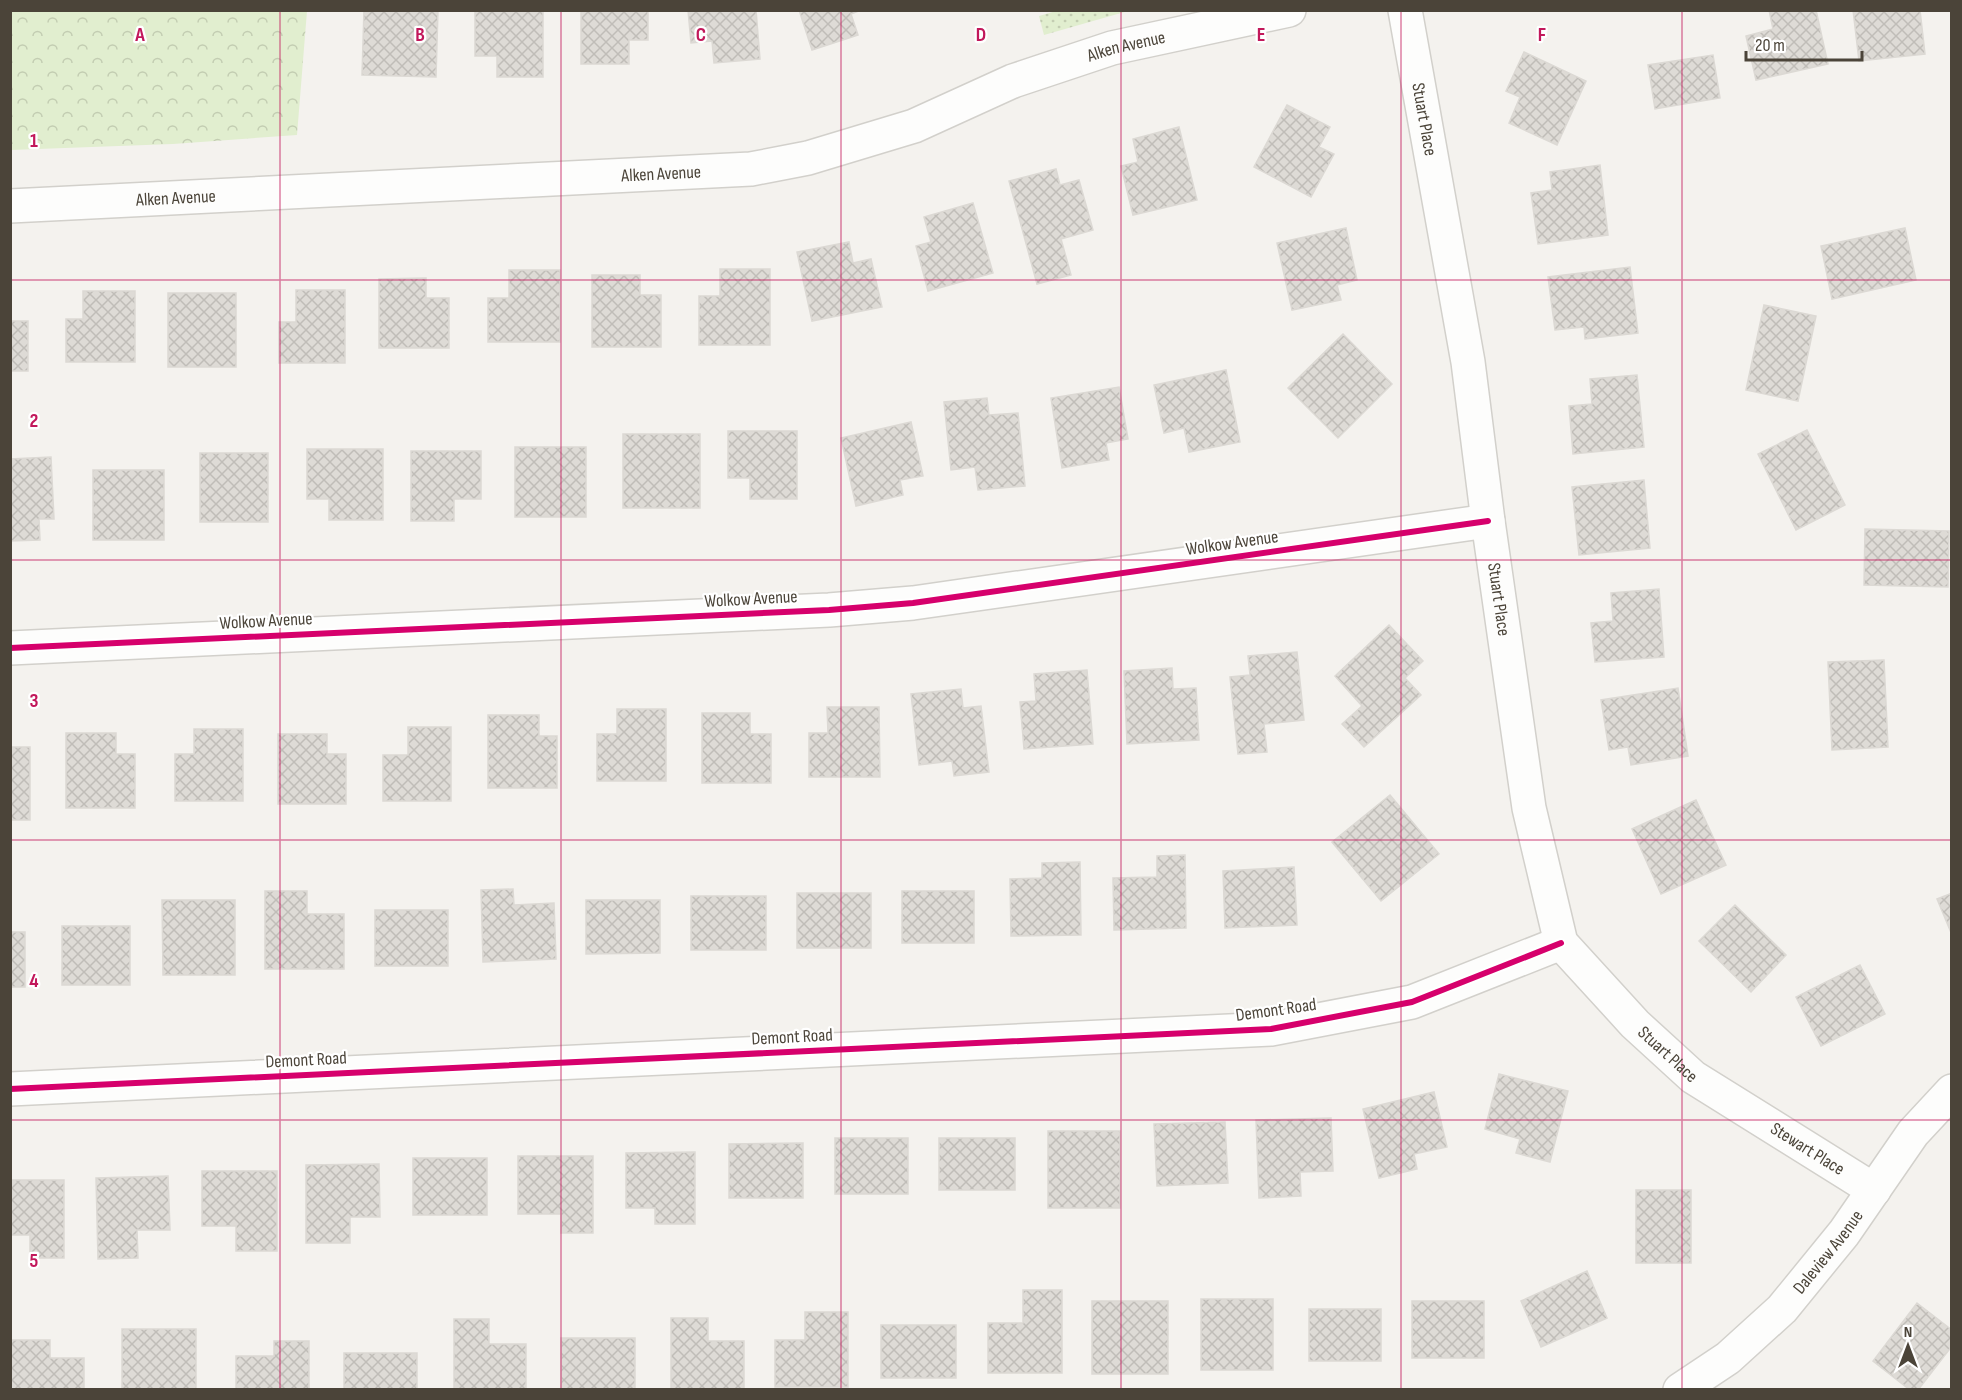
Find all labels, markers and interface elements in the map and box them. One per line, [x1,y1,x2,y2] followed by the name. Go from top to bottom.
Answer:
[134,23,145,47] text: A
[415,23,425,47] text: B
[696,23,706,47] text: C
[976,23,986,47] text: D
[1257,23,1265,47] text: E
[1538,23,1546,47] text: F
[1746,24,1862,62] scale bar
[1083,26,1167,66] street label: Alken Avenue
[1755,35,1785,56] text: 20 m
[1408,81,1441,157] street label: Stuart Place
[30,129,38,153] text: 1
[620,161,702,186] street label: Alken Avenue
[134,185,216,210] street label: Alken Avenue
[30,409,38,433] text: 2
[1184,526,1280,560] street label: Wolkow Avenue
[1484,561,1515,637] street label: Stuart Place
[704,586,798,612] street label: Wolkow Avenue
[219,608,313,634] street label: Wolkow Avenue
[30,689,39,713] text: 3
[29,969,39,993] text: 4
[1234,994,1318,1026] street label: Demont Road
[1634,1022,1702,1087] street label: Stuart Place
[751,1024,833,1050] street label: Demont Road
[265,1047,347,1073] street label: Demont Road
[1767,1118,1849,1180] street label: Stewart Place
[1788,1206,1867,1298] street label: Daleview Avenue
[30,1249,39,1273] text: 5
[1878,1316,1938,1376] north arrow
[1904,1323,1912,1342] text: N

